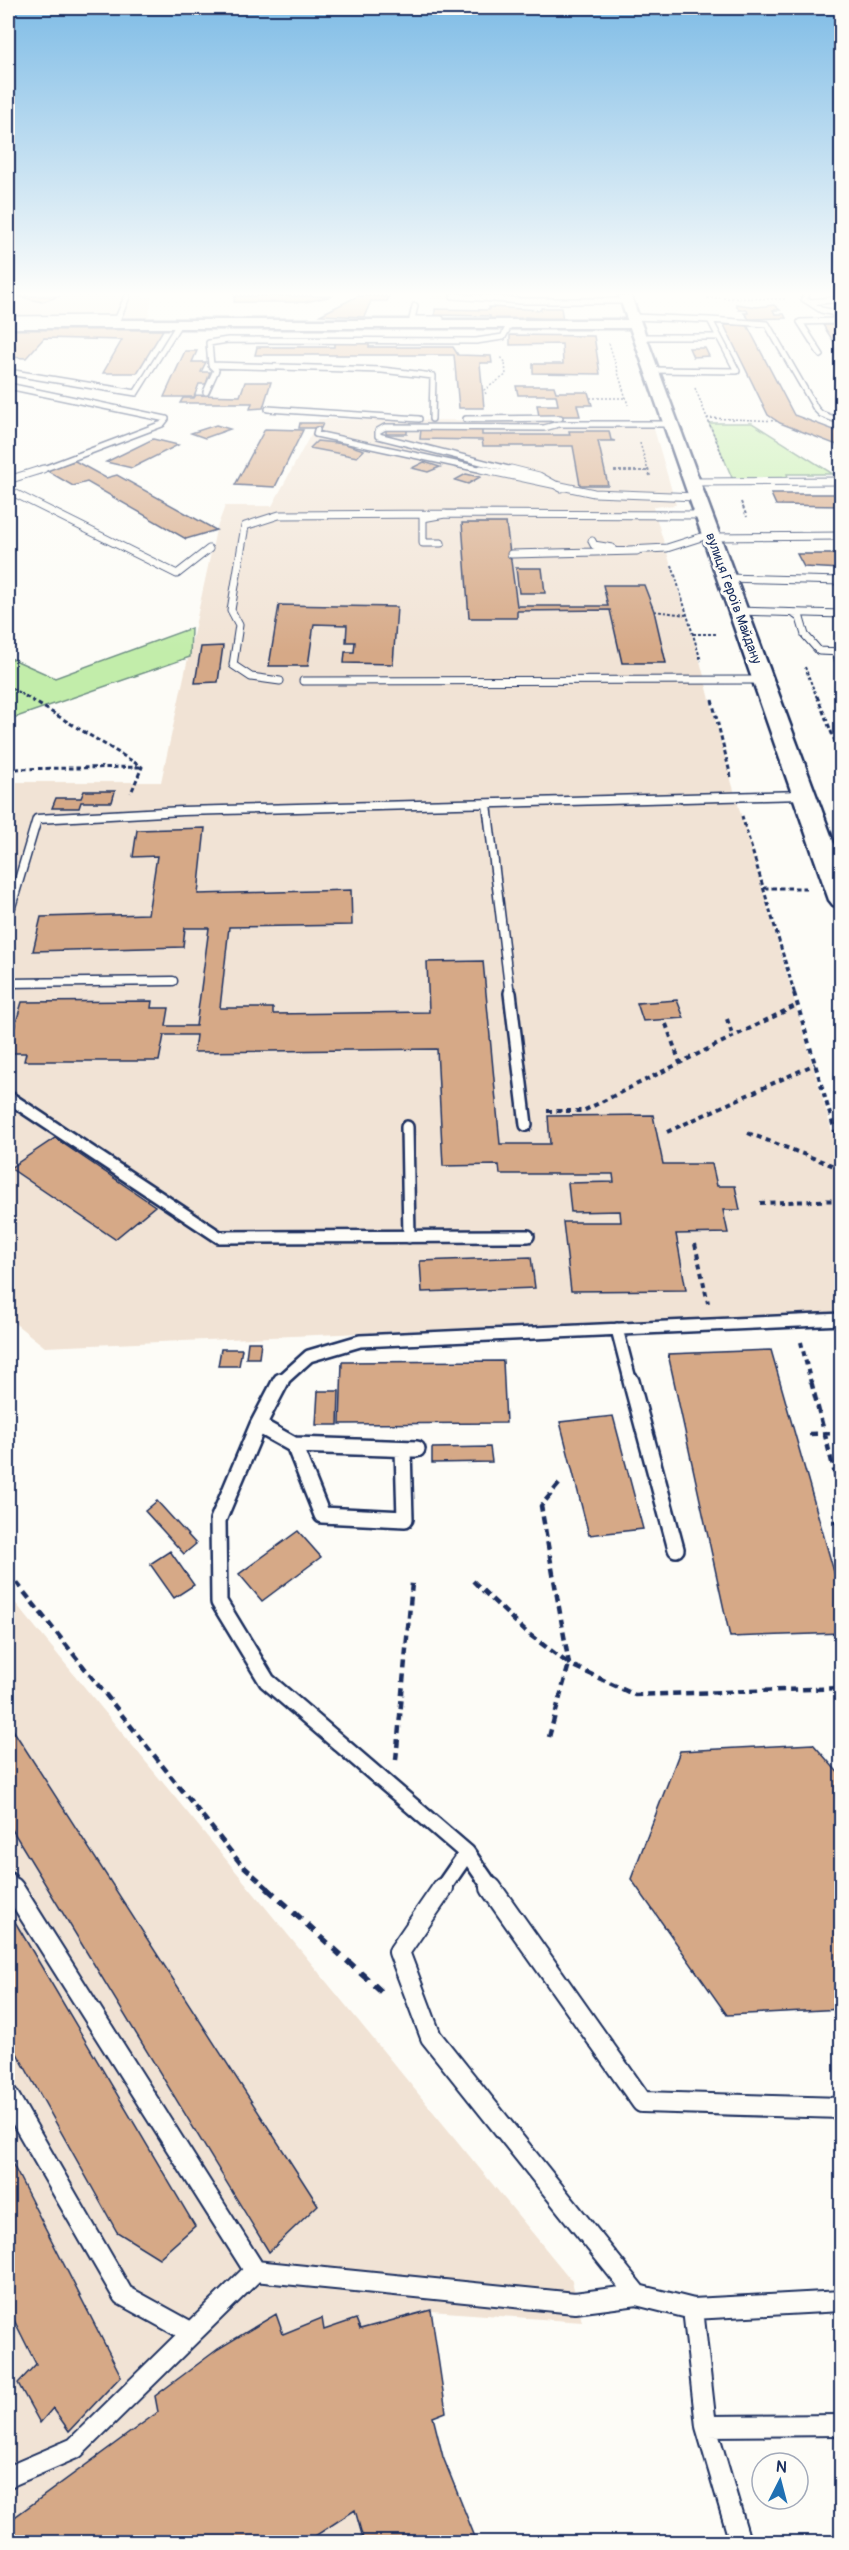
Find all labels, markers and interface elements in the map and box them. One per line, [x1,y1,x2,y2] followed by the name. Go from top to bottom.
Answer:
[702,530,765,666] street label: вулиця Героїв Майдану
[750,2451,810,2511] north arrow
[775,2457,788,2478] text: N

